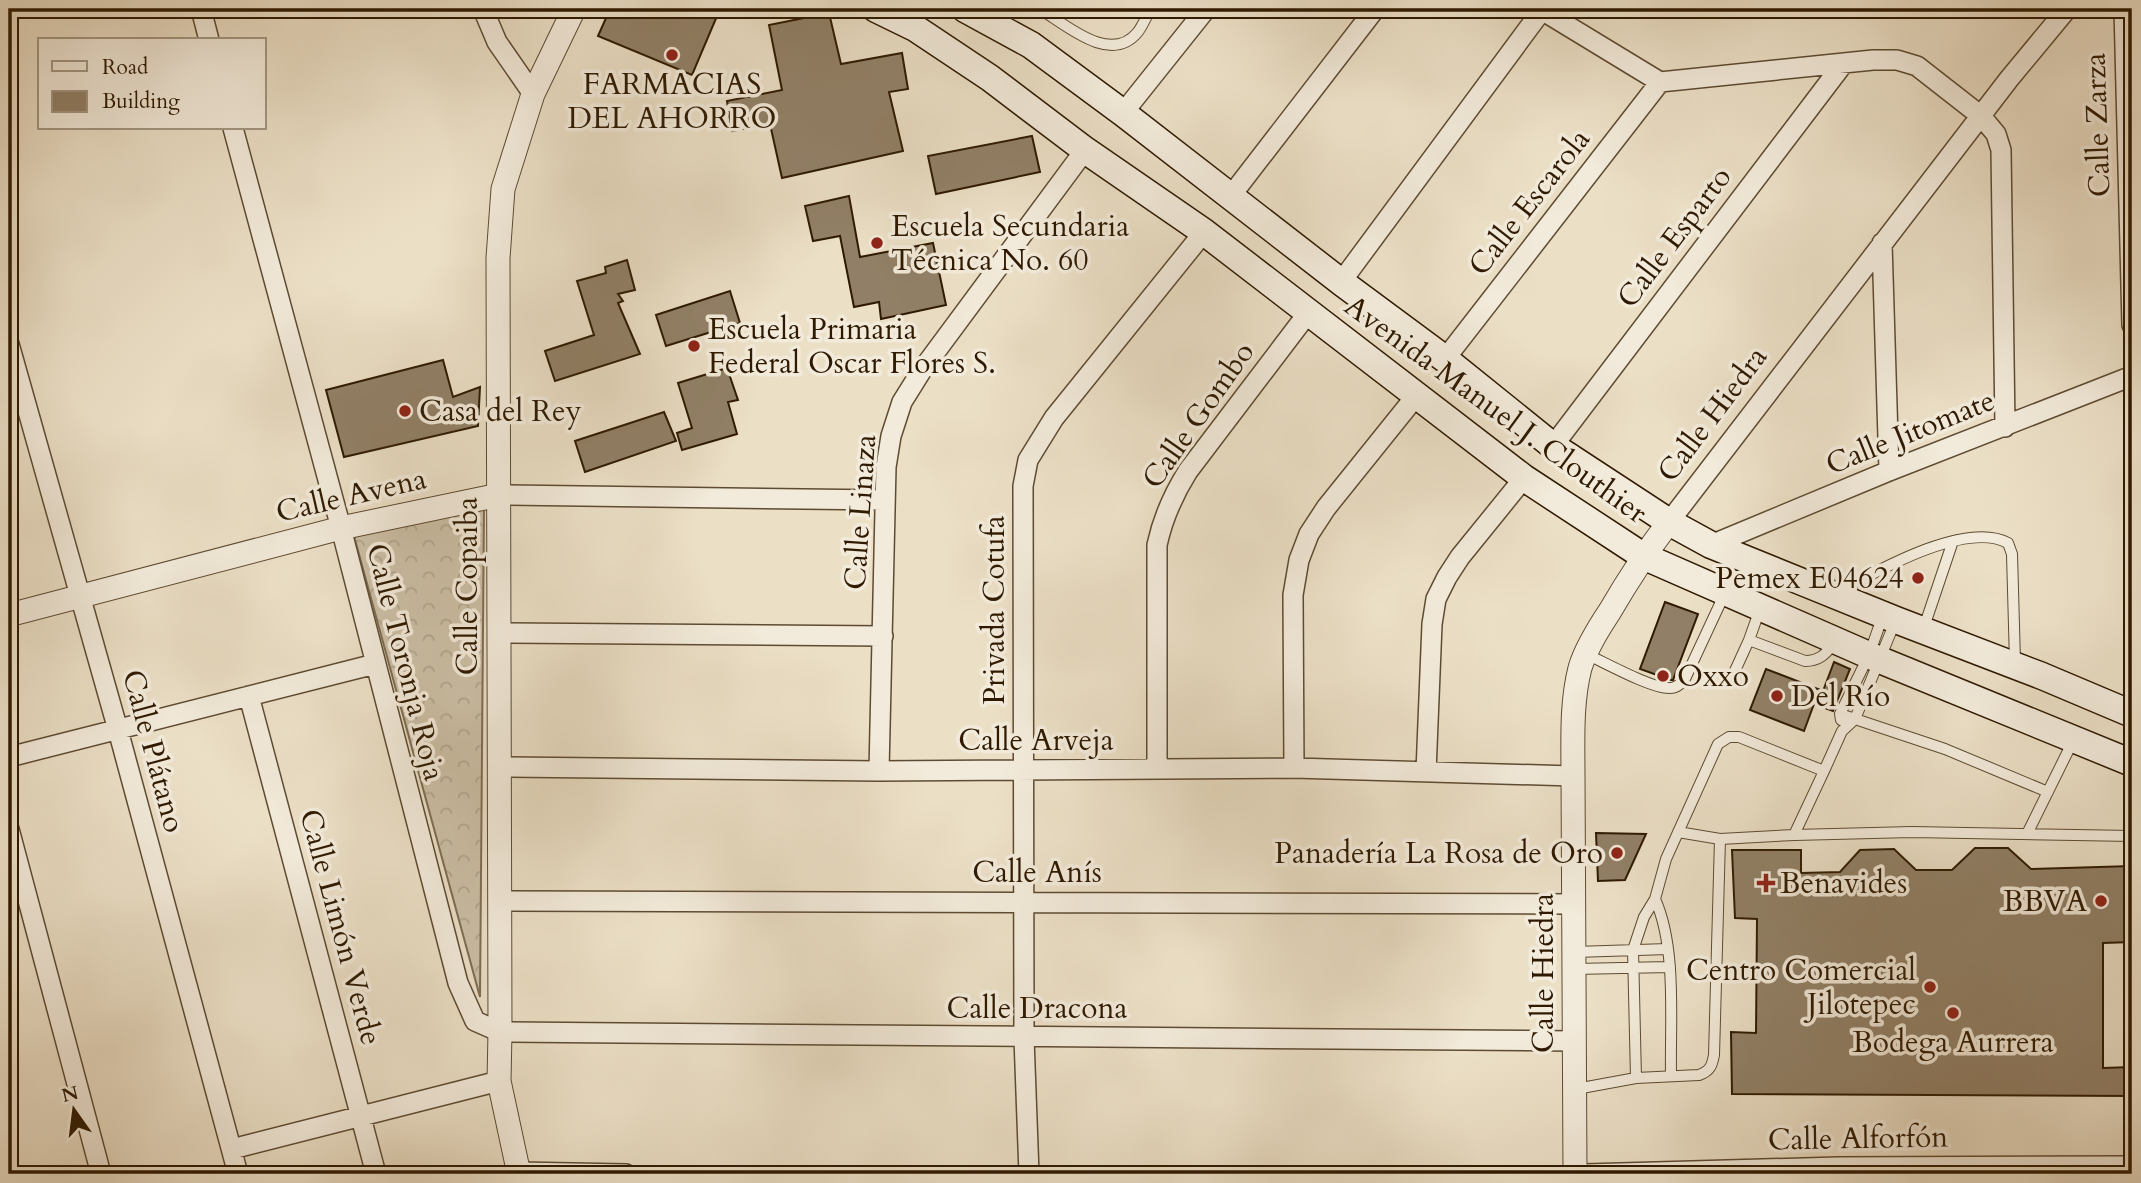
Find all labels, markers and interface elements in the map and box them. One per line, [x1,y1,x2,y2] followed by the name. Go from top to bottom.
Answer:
[38,38,266,130] legend
[664,47,680,63] marker: FARMACIAS DEL AHORRO
[2074,52,2121,198] street label: Calle Zarza
[102,53,148,82] text: Road
[568,64,776,139] place label: FARMACIAS DEL AHORRO
[102,87,180,116] text: Building
[1459,120,1600,284] street label: Calle Escarola
[1608,158,1741,316] street label: Calle Esparto
[891,206,1129,281] place label: Escuela Secundaria Técnica No. 60
[869,235,885,251] marker: Escuela Secundaria Técnica No. 60
[1336,286,1655,533] street label: Avenida Manuel J. Clouthier
[708,309,996,384] place label: Escuela Primaria Federal Oscar Flores S.
[1133,334,1264,497] street label: Calle Gombo
[686,338,702,354] marker: Escuela Primaria Federal Oscar Flores S.
[1648,338,1777,490] street label: Calle Hiedra
[1820,380,2001,485] street label: Calle Jitomate
[419,391,582,432] place label: Casa del Rey
[397,403,413,419] marker: Casa del Rey
[835,433,886,591] street label: Calle Linaza
[272,458,430,533] street label: Calle Avena
[447,497,488,675] street label: Calle Copaiba
[974,515,1015,705] street label: Privada Cotufa
[356,539,455,785] street label: Calle Toronja Roja
[1715,558,1904,599] place label: Pemex E04624
[1910,570,1926,586] marker: Pemex E04624
[1677,656,1749,697] place label: Oxxo
[112,665,195,837] street label: Calle Plátano
[1655,668,1671,684] marker: Oxxo
[1791,676,1890,717] place label: Del Río
[1769,688,1785,704] marker: Del Río
[958,720,1114,761] street label: Calle Arveja
[289,805,392,1049] street label: Calle Limón Verde
[1274,833,1603,874] place label: Panadería La Rosa de Oro
[1609,845,1625,861] marker: Panadería La Rosa de Oro
[972,852,1102,893] street label: Calle Anís
[1780,863,1907,904] place label: Benavides
[1758,875,1774,891] marker: Benavides
[2003,881,2088,922] place label: BBVA
[1523,893,1564,1053] street label: Calle Hiedra
[2093,893,2109,909] marker: BBVA
[1686,950,1916,1025] place label: Centro Comercial Jilotepec
[1922,979,1938,995] marker: Centro Comercial Jilotepec
[946,988,1128,1029] street label: Calle Dracona
[1945,1005,1961,1021] marker: Bodega Aurrera
[1852,1022,2054,1063] place label: Bodega Aurrera
[38,1074,108,1144] north arrow
[59,1080,82,1109] text: N
[1767,1116,1949,1161] street label: Calle Alforfón

